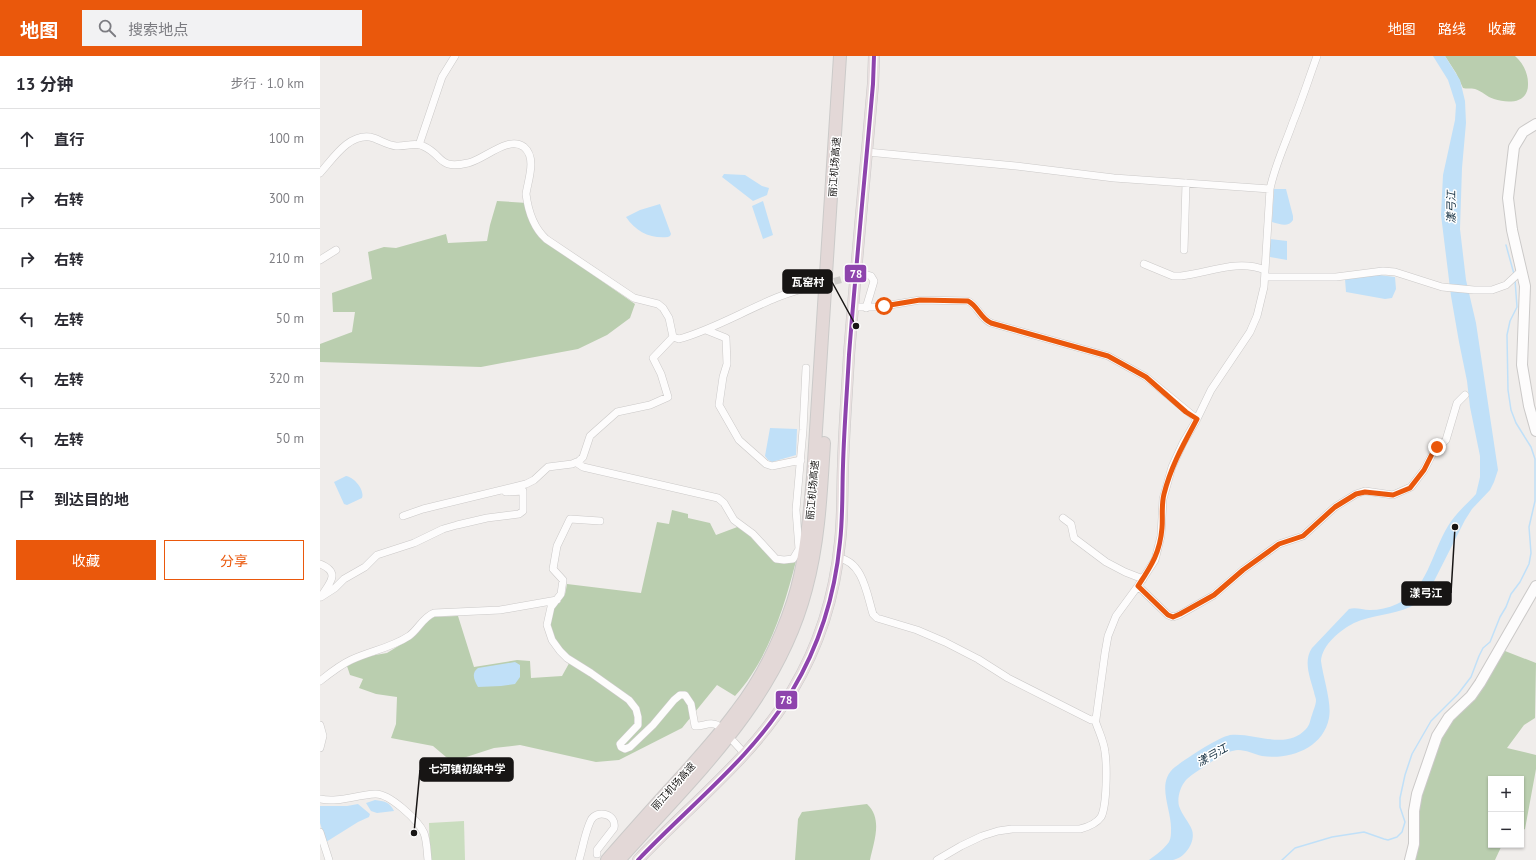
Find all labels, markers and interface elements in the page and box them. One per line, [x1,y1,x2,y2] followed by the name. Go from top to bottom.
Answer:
[82,10,362,46] search box
[96,17,118,39] icon: search
[20,18,58,42] text: 地图
[128,20,188,39] text: 搜索地点
[1388,20,1416,38] text: 地图
[1438,20,1466,38] text: 路线
[1488,20,1516,38] text: 收藏
[16,73,74,95] text: 13 分钟
[230,75,304,92] text: 步行 · 1.0 km
[16,128,38,150] icon: ahead
[54,130,84,149] text: 直行
[269,130,304,147] text: 100 m
[826,137,843,197] street label: 丽江机场高速
[16,188,38,210] icon: right
[54,190,84,209] text: 右转
[269,190,304,207] text: 300 m
[1444,190,1458,224] water label: 漾弓江
[16,248,38,270] icon: right
[54,250,84,269] text: 右转
[269,250,304,267] text: 210 m
[844,264,867,283] line badge: 78
[850,267,862,281] text: 78
[783,270,832,293] callout: 瓦窑村
[792,275,825,289] text: 瓦窑村
[875,297,893,315] route start
[16,308,38,330] icon: left
[54,310,84,329] text: 左转
[276,310,304,327] text: 50 m
[16,368,38,390] icon: left
[54,370,84,389] text: 左转
[269,370,304,387] text: 320 m
[16,428,38,450] icon: left
[54,430,84,449] text: 左转
[276,430,304,447] text: 50 m
[1428,438,1446,456] route end
[803,460,822,520] street label: 丽江机场高速
[16,488,38,510] icon: arrive
[54,490,129,509] text: 到达目的地
[16,540,156,580] button: 收藏
[164,540,304,580] button: 分享
[1402,582,1451,605] callout: 漾弓江
[1410,586,1443,600] text: 漾弓江
[775,690,798,710] line badge: 78
[780,693,792,707] text: 78
[1194,740,1231,769] water label: 漾弓江
[420,758,513,781] callout: 七河镇初级中学
[648,760,698,813] street label: 丽江机场高速
[429,762,506,776] text: 七河镇初级中学
[1488,776,1524,848] map controls
[1488,776,1524,812] button: +
[1488,812,1524,848] button: −

